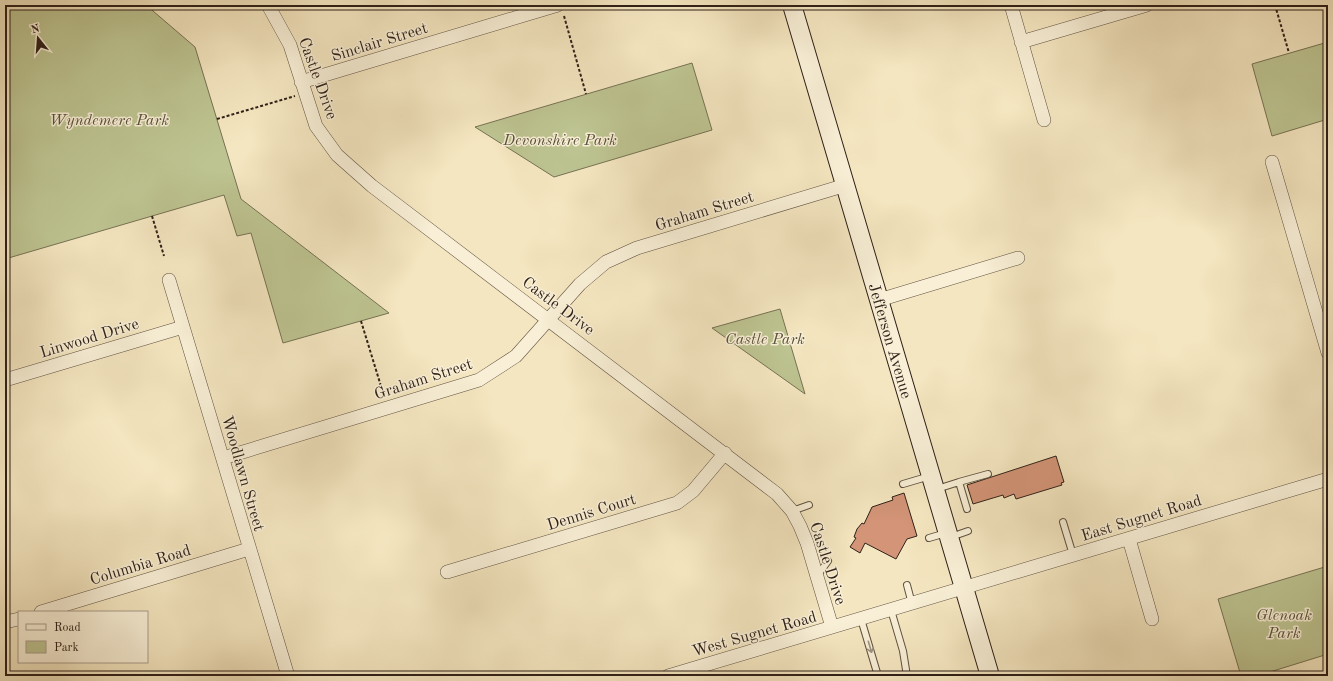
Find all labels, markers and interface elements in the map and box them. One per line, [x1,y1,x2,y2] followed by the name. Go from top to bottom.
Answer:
[18,18,58,58] north arrow
[330,21,430,65] street label: Sinclair Street
[30,23,42,36] text: N
[295,36,339,122] street label: Castle Drive
[49,113,169,129] park label: Wyndemere Park
[502,133,617,149] park label: Devonshire Park
[653,189,756,235] street label: Graham Street
[519,274,597,339] street label: Castle Drive
[865,282,914,401] street label: Jefferson Avenue
[38,316,141,362] street label: Linwood Drive
[725,332,805,348] park label: Castle Park
[373,356,475,403] street label: Graham Street
[218,414,266,534] street label: Woodlawn Street
[545,492,638,534] street label: Dennis Court
[1080,493,1204,545] street label: East Sugnet Road
[806,520,848,607] street label: Castle Drive
[88,543,193,589] street label: Columbia Road
[1256,608,1312,642] park label: Glenoak Park
[690,609,819,660] street label: West Sugnet Road
[18,611,148,663] legend
[54,622,81,634] text: Road
[867,641,874,654] one-way arrow
[54,642,79,654] text: Park

